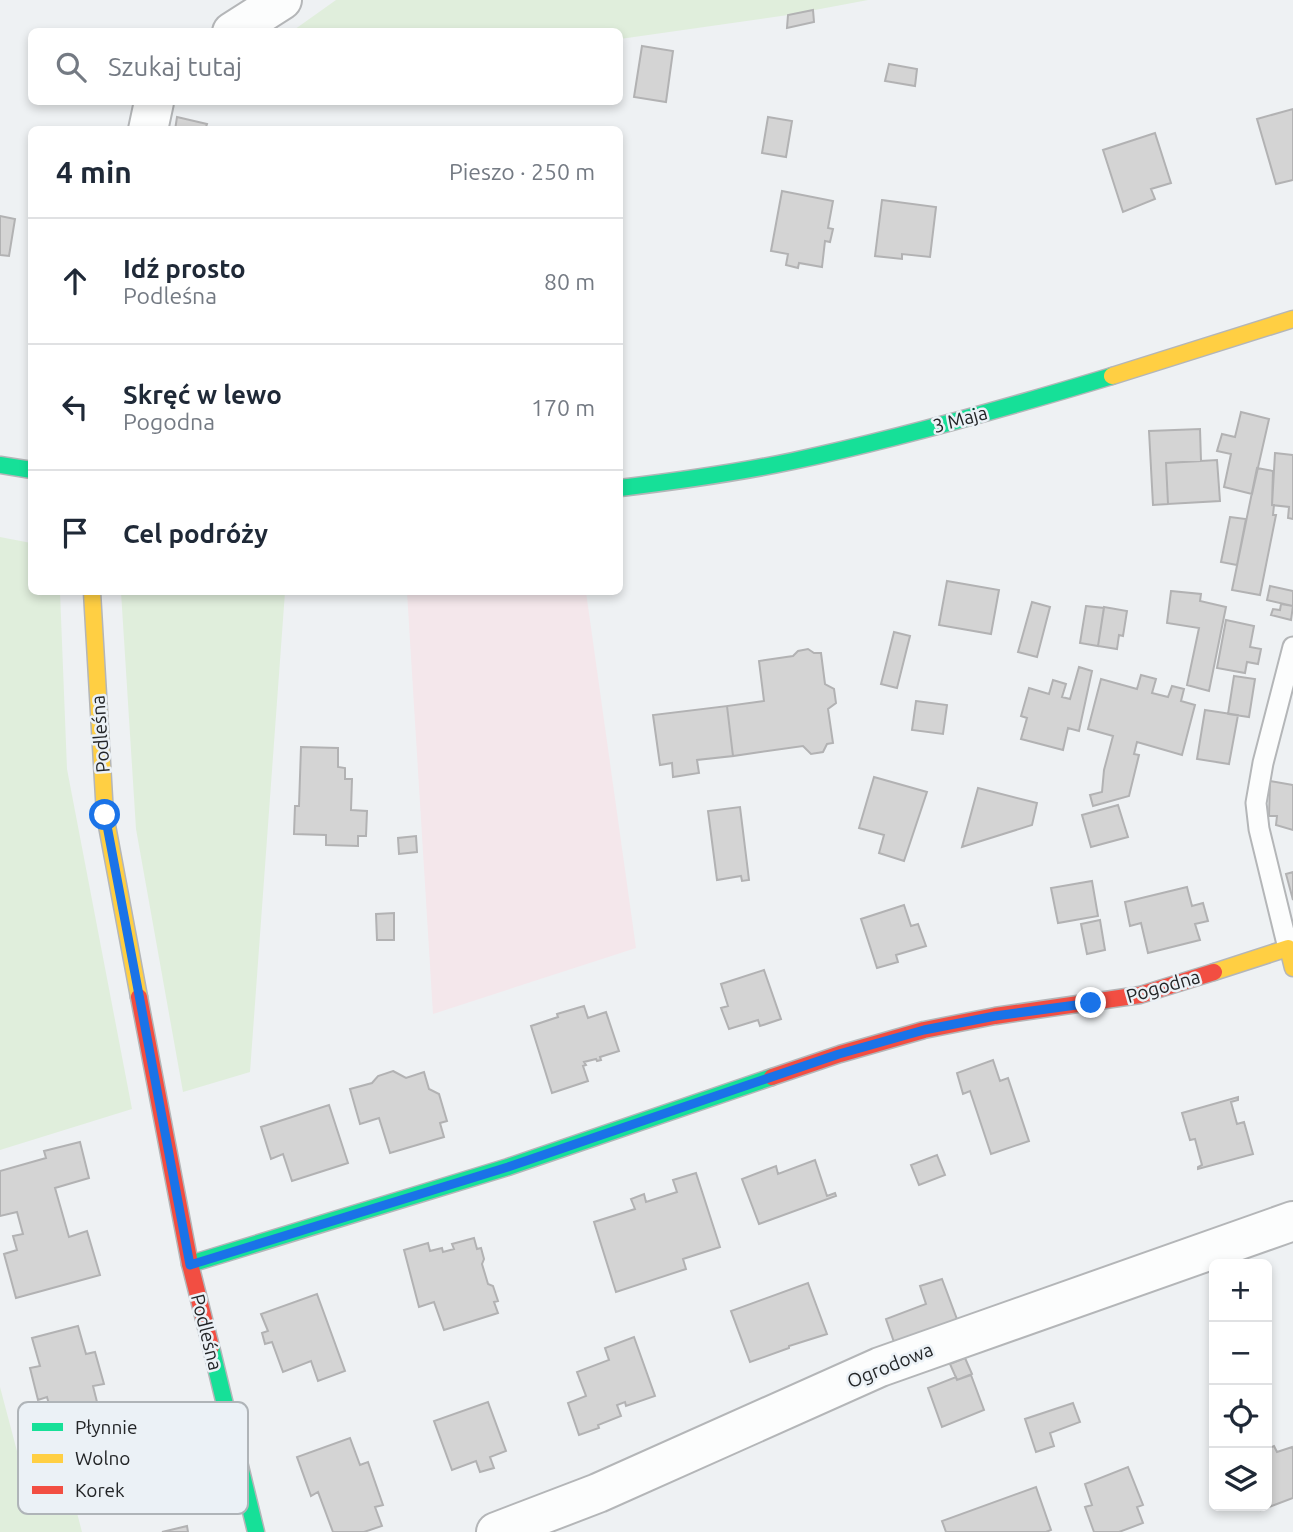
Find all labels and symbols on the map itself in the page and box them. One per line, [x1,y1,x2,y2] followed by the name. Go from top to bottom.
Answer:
[930,401,990,437] street label: 3 Maja
[86,694,114,774] street label: Podleśna
[89,799,120,830] route start
[1123,965,1203,1007] street label: Pogodna
[1075,987,1106,1018] route end
[187,1292,227,1372] street label: Podleśna
[844,1338,936,1392] street label: Ogrodowa
[18,1402,248,1514] legend
[75,1416,137,1438] text: Płynnie
[75,1447,130,1469] text: Wolno
[75,1479,125,1501] text: Korek

